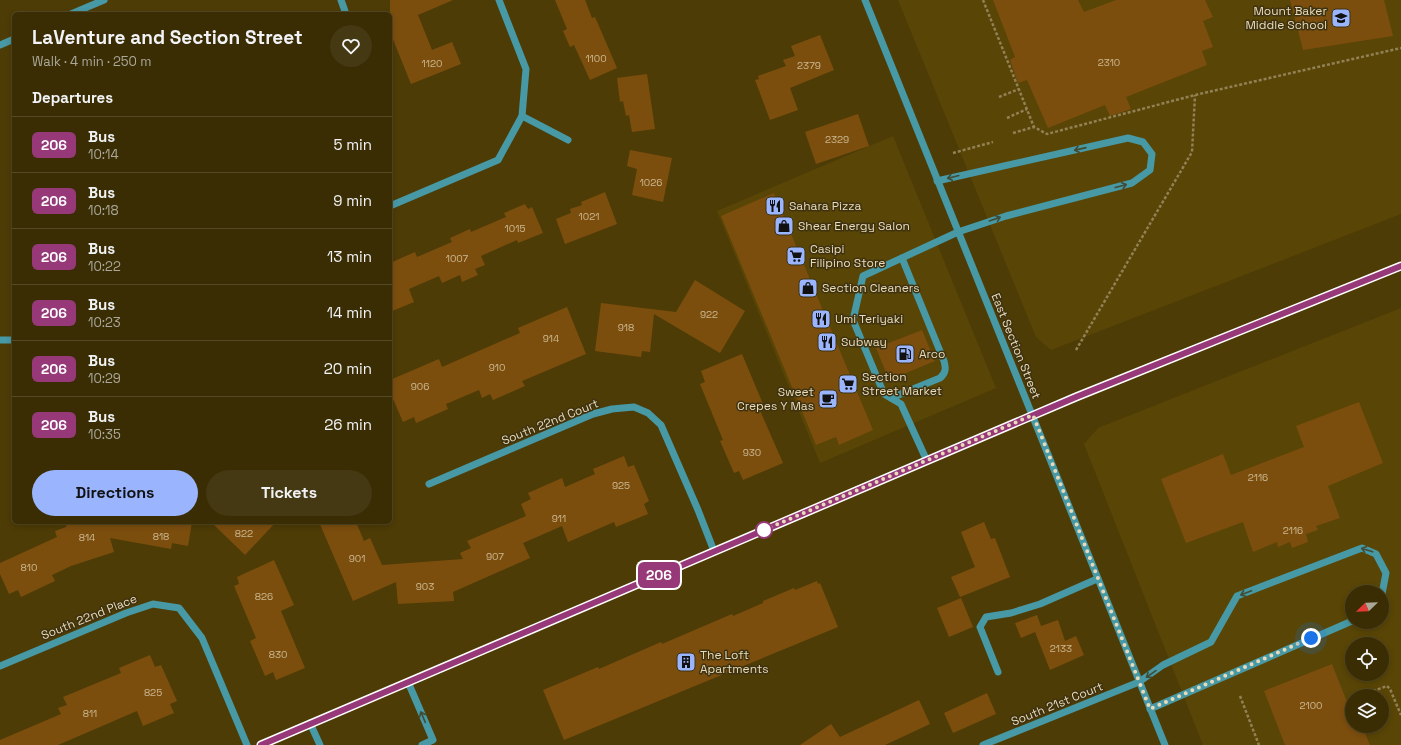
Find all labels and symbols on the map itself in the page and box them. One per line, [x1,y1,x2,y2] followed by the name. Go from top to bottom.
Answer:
[1245,3,1327,33] place label: Mount Baker Middle School
[1330,7,1352,29] school or university icon: Mount Baker Middle School
[585,52,607,65] house number: 1100
[1098,56,1120,69] house number: 2310
[422,57,442,70] house number: 1120
[797,59,821,72] house number: 2379
[825,133,849,146] house number: 2329
[1073,145,1086,153] one-way arrow
[947,174,960,181] one-way arrow
[640,176,662,189] house number: 1026
[1114,182,1127,189] one-way arrow
[764,195,786,217] restaurant icon: Sahara Pizza
[789,198,861,214] place label: Sahara Pizza
[579,210,599,223] house number: 1021
[773,215,795,237] shop icon: Shear Energy Salon
[989,215,1001,223] one-way arrow
[798,218,910,234] place label: Shear Energy Salon
[505,222,525,235] house number: 1015
[810,241,885,271] place label: Casipi Filipino Store
[785,245,807,267] supermarket icon: Casipi Filipino Store
[446,252,469,265] house number: 1007
[797,277,819,299] shop icon: Section Cleaners
[822,280,920,296] place label: Section Cleaners
[987,291,1045,401] street label: East Section Street
[700,308,718,321] house number: 922
[810,308,832,330] restaurant icon: Umi Teriyaki
[835,311,903,327] place label: Umi Teriyaki
[618,321,634,334] house number: 918
[816,331,838,353] restaurant icon: Subway
[543,332,559,345] house number: 914
[841,334,887,350] place label: Subway
[894,343,916,365] fuel station icon: Arco
[919,346,945,362] place label: Arco
[489,361,505,374] house number: 910
[862,369,942,399] place label: Section Street Market
[837,373,859,395] supermarket icon: Section Street Market
[411,380,429,393] house number: 906
[737,384,814,414] place label: Sweet Crepes Y Mas
[817,388,839,410] cafe icon: Sweet Crepes Y Mas
[499,395,601,449] street label: South 22nd Court
[743,446,761,459] house number: 930
[1248,471,1268,484] house number: 2116
[612,479,630,492] house number: 925
[552,512,566,525] house number: 911
[755,521,773,539] unlabelled marker
[1283,524,1303,537] house number: 2116
[235,527,253,540] house number: 822
[153,530,169,543] house number: 818
[79,531,95,544] house number: 814
[1360,546,1373,553] one-way arrow
[486,550,504,563] house number: 907
[349,552,365,565] house number: 901
[21,561,37,574] house number: 810
[636,562,682,588] line badge: 206
[416,580,434,593] house number: 903
[1345,585,1389,629] north arrow
[1240,589,1252,597] one-way arrow
[39,590,139,644] street label: South 22nd Place
[255,590,273,603] house number: 826
[1301,628,1321,648] your location
[1050,642,1072,655] house number: 2133
[700,647,769,677] place label: The Loft Apartments
[269,648,287,661] house number: 830
[675,651,697,673] building icon: The Loft Apartments
[1146,669,1157,678] one-way arrow
[1009,678,1105,730] street label: South 21st Court
[144,686,162,699] house number: 825
[1299,699,1323,712] house number: 2100
[83,707,97,720] house number: 811
[419,711,426,723] one-way arrow

